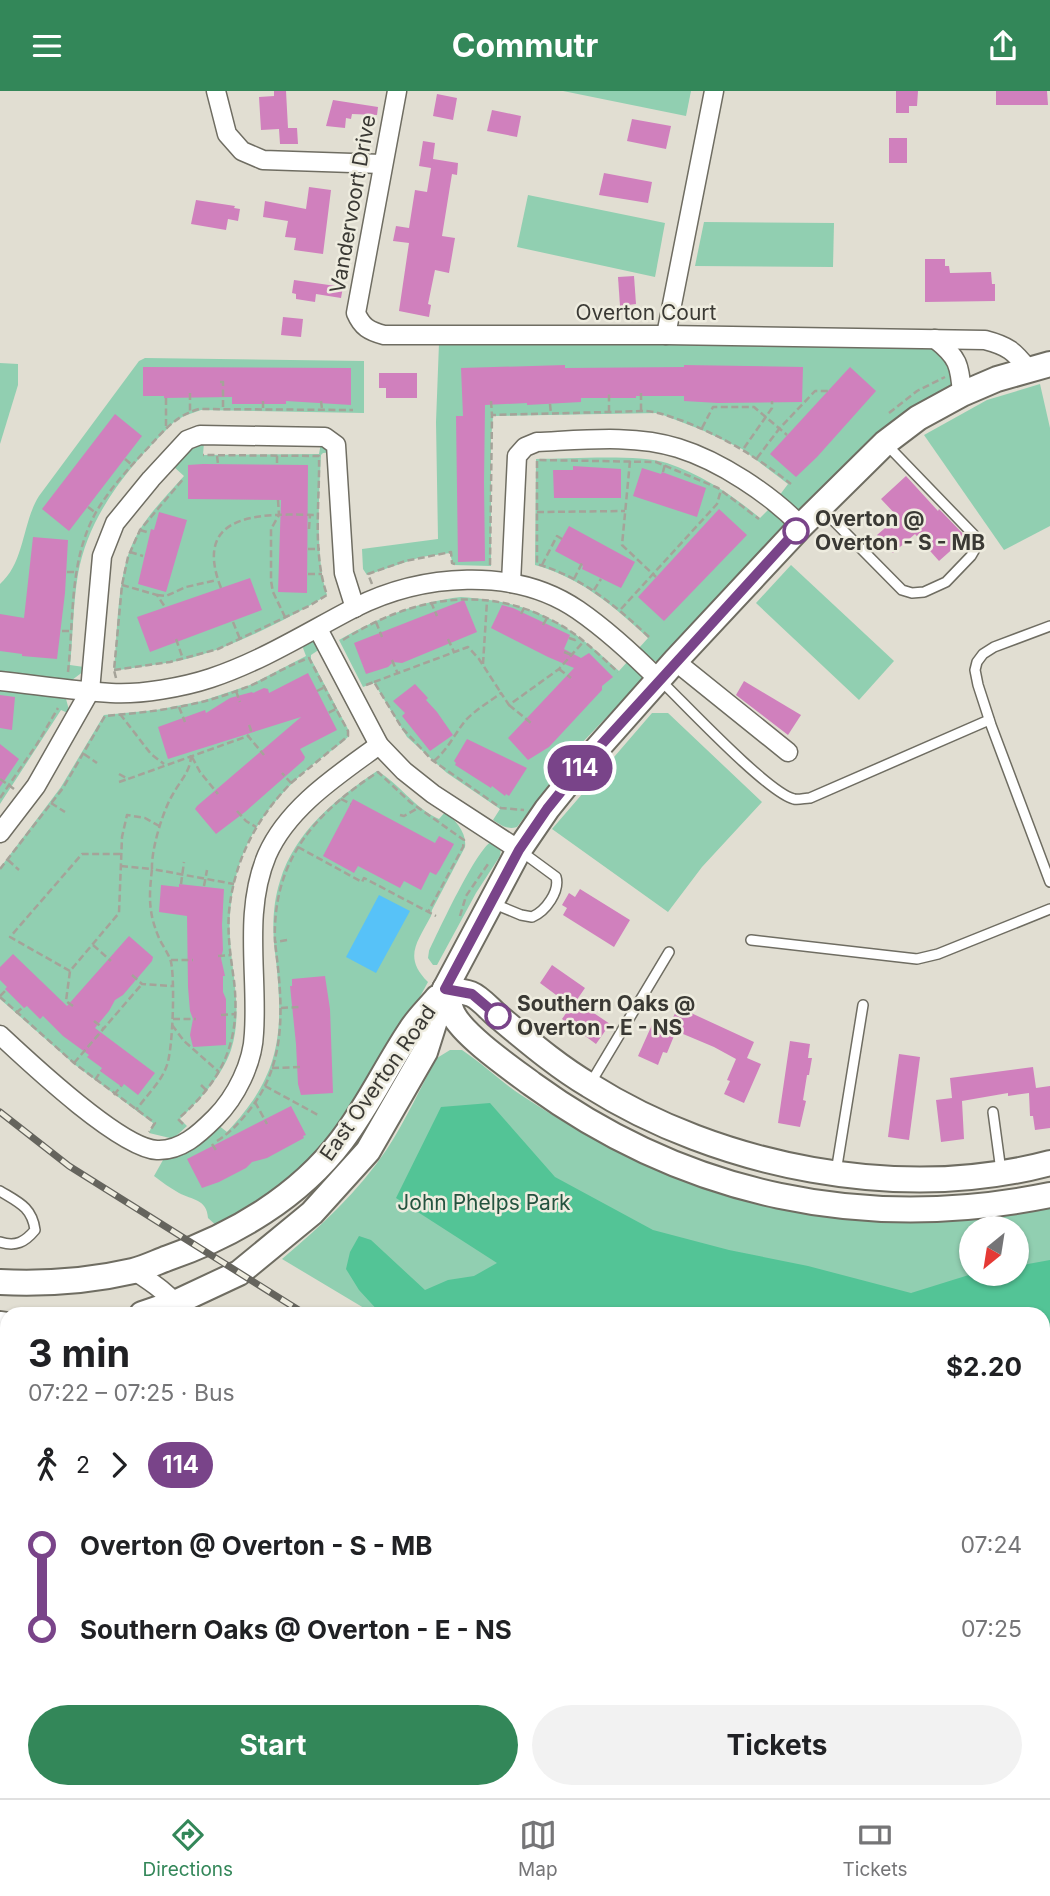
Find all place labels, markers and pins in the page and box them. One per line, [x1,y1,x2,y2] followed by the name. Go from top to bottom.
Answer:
[815,506,985,555] place label: Overton @ Overton - S - MB
[783,518,809,544] marker: Overton @ Overton - S - MB
[517,991,695,1040] place label: Southern Oaks @ Overton - E - NS
[485,1003,511,1029] marker: Southern Oaks @ Overton - E - NS

